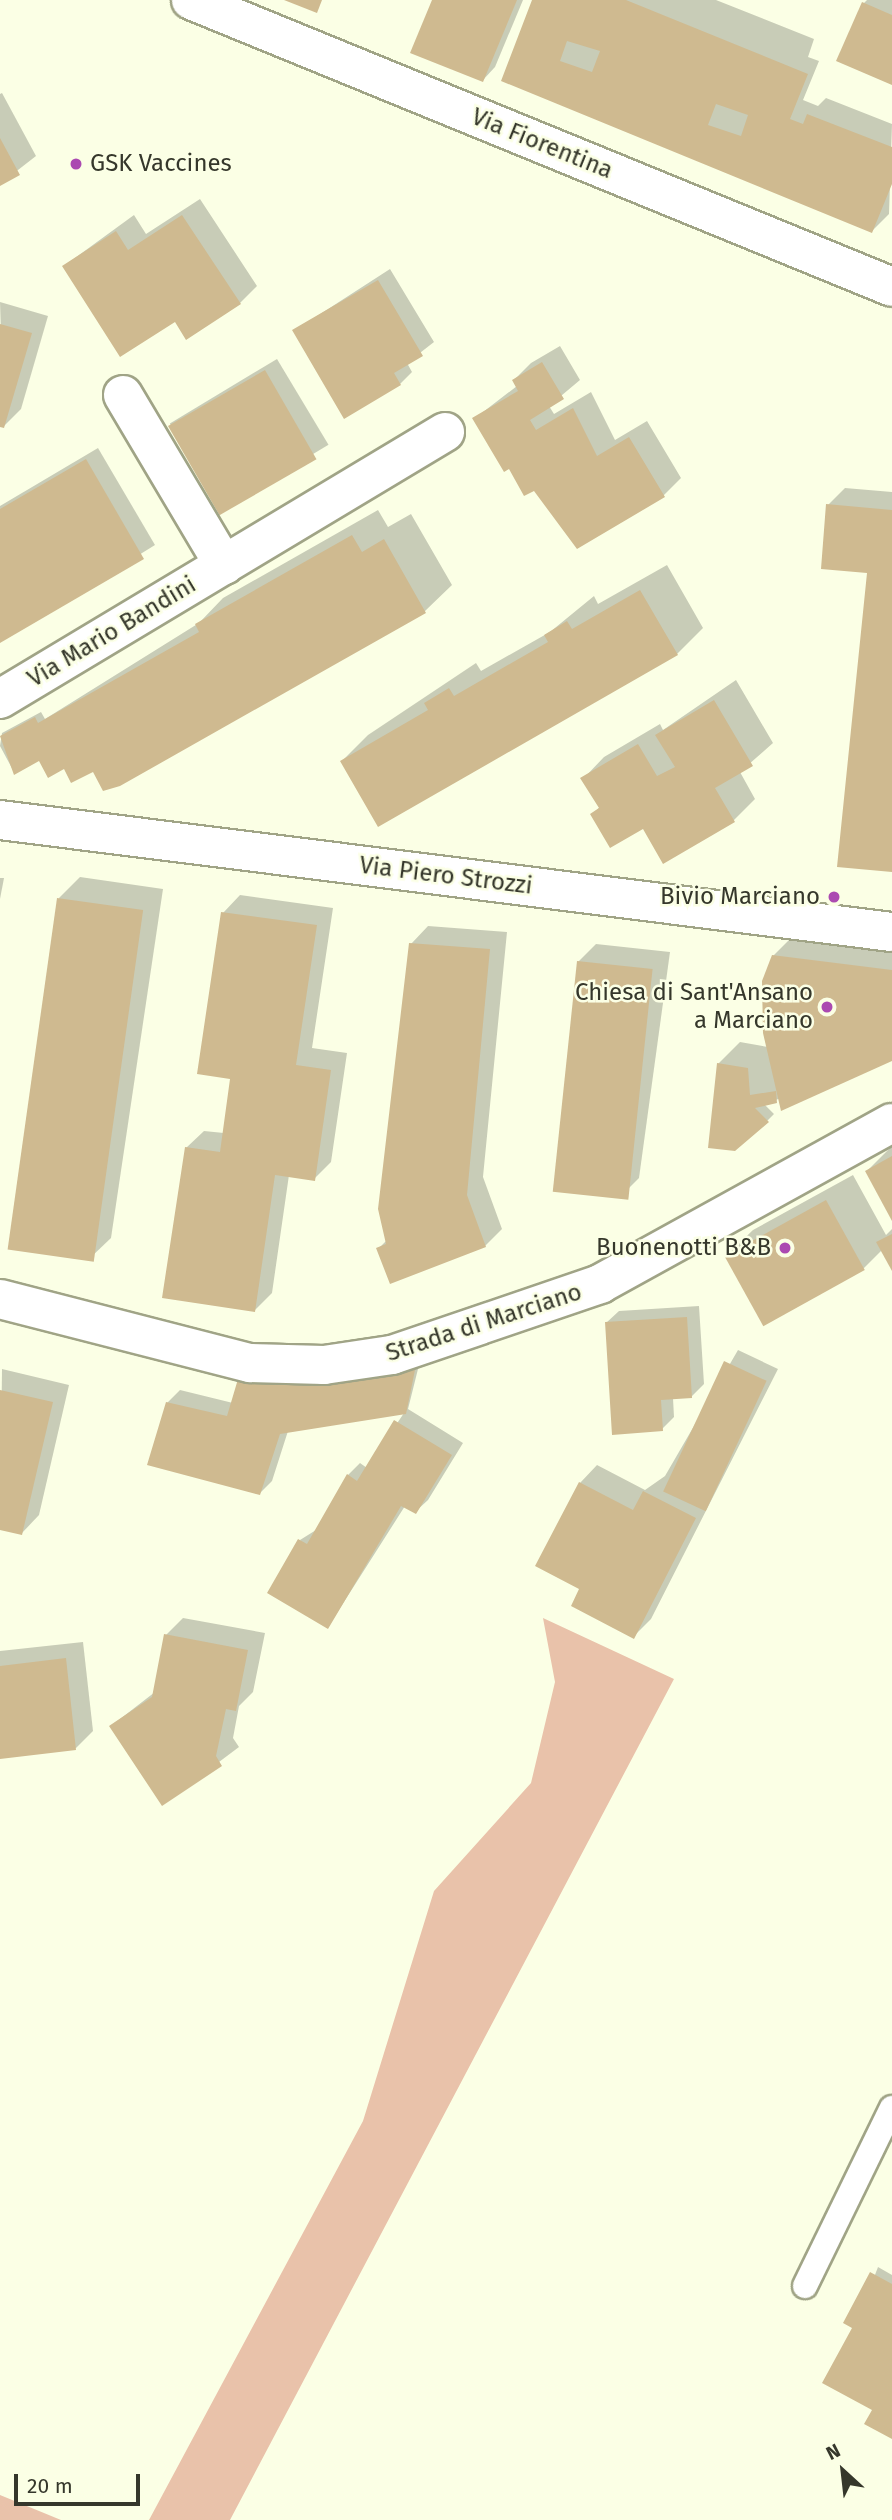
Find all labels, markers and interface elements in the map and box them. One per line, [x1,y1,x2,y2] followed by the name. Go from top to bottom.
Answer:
[467,103,617,185] street label: Via Fiorentina
[90,150,232,178] place label: GSK Vaccines
[68,156,84,172] marker: GSK Vaccines
[23,570,201,694] street label: Via Mario Bandini
[358,851,534,901] street label: Via Piero Strozzi
[660,883,820,911] place label: Bivio Marciano
[826,889,842,905] marker: Bivio Marciano
[575,979,813,1035] place label: Chiesa di Sant'Ansano a Marciano
[819,999,835,1015] marker: Chiesa di Sant'Ansano a Marciano
[596,1234,771,1262] place label: Buonenotti B&B
[777,1240,793,1256] marker: Buonenotti B&B
[382,1278,586,1368] street label: Strada di Marciano
[808,2436,878,2506] north arrow
[822,2439,844,2465] text: N
[18,2460,144,2504] scale bar
[27,2473,73,2499] text: 20 m

